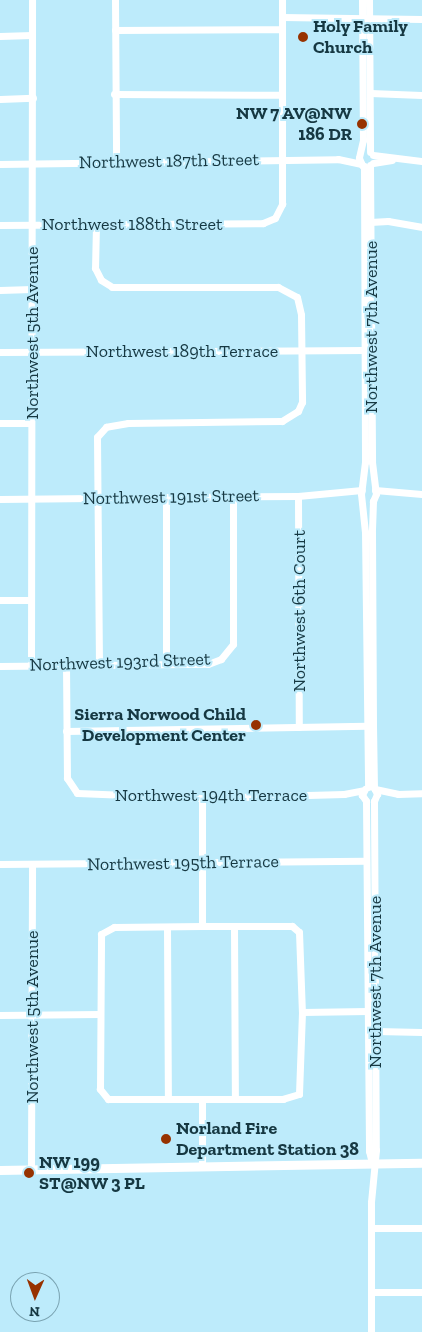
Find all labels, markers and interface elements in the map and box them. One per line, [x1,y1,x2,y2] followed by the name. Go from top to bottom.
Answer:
[313,16,408,58] place label: Holy Family Church
[297,31,309,43] marker: Holy Family Church
[235,103,352,146] place label: NW 7 AV@NW 186 DR
[356,118,368,130] marker: NW 7 AV@NW 186 DR
[79,149,259,173] street label: Northwest 187th Street
[41,213,223,235] street label: Northwest 188th Street
[360,240,382,414] street label: Northwest 7th Avenue
[21,246,43,420] street label: Northwest 5th Avenue
[86,340,278,362] street label: Northwest 189th Terrace
[83,485,259,509] street label: Northwest 191st Street
[288,530,310,692] street label: Northwest 6th Court
[29,648,211,676] street label: Northwest 193rd Street
[74,704,246,746] place label: Sierra Norwood Child Development Center
[250,719,262,731] marker: Sierra Norwood Child Development Center
[115,784,307,806] street label: Northwest 194th Terrace
[87,851,279,875] street label: Northwest 195th Terrace
[364,895,386,1069] street label: Northwest 7th Avenue
[21,930,43,1104] street label: Northwest 5th Avenue
[176,1118,359,1160] place label: Norland Fire Department Station 38
[160,1133,172,1145] marker: Norland Fire Department Station 38
[39,1152,145,1194] place label: NW 199 ST@NW 3 PL
[23,1167,35,1179] marker: NW 199 ST@NW 3 PL
[10,1272,60,1322] north arrow
[29,1303,40,1320] text: N

